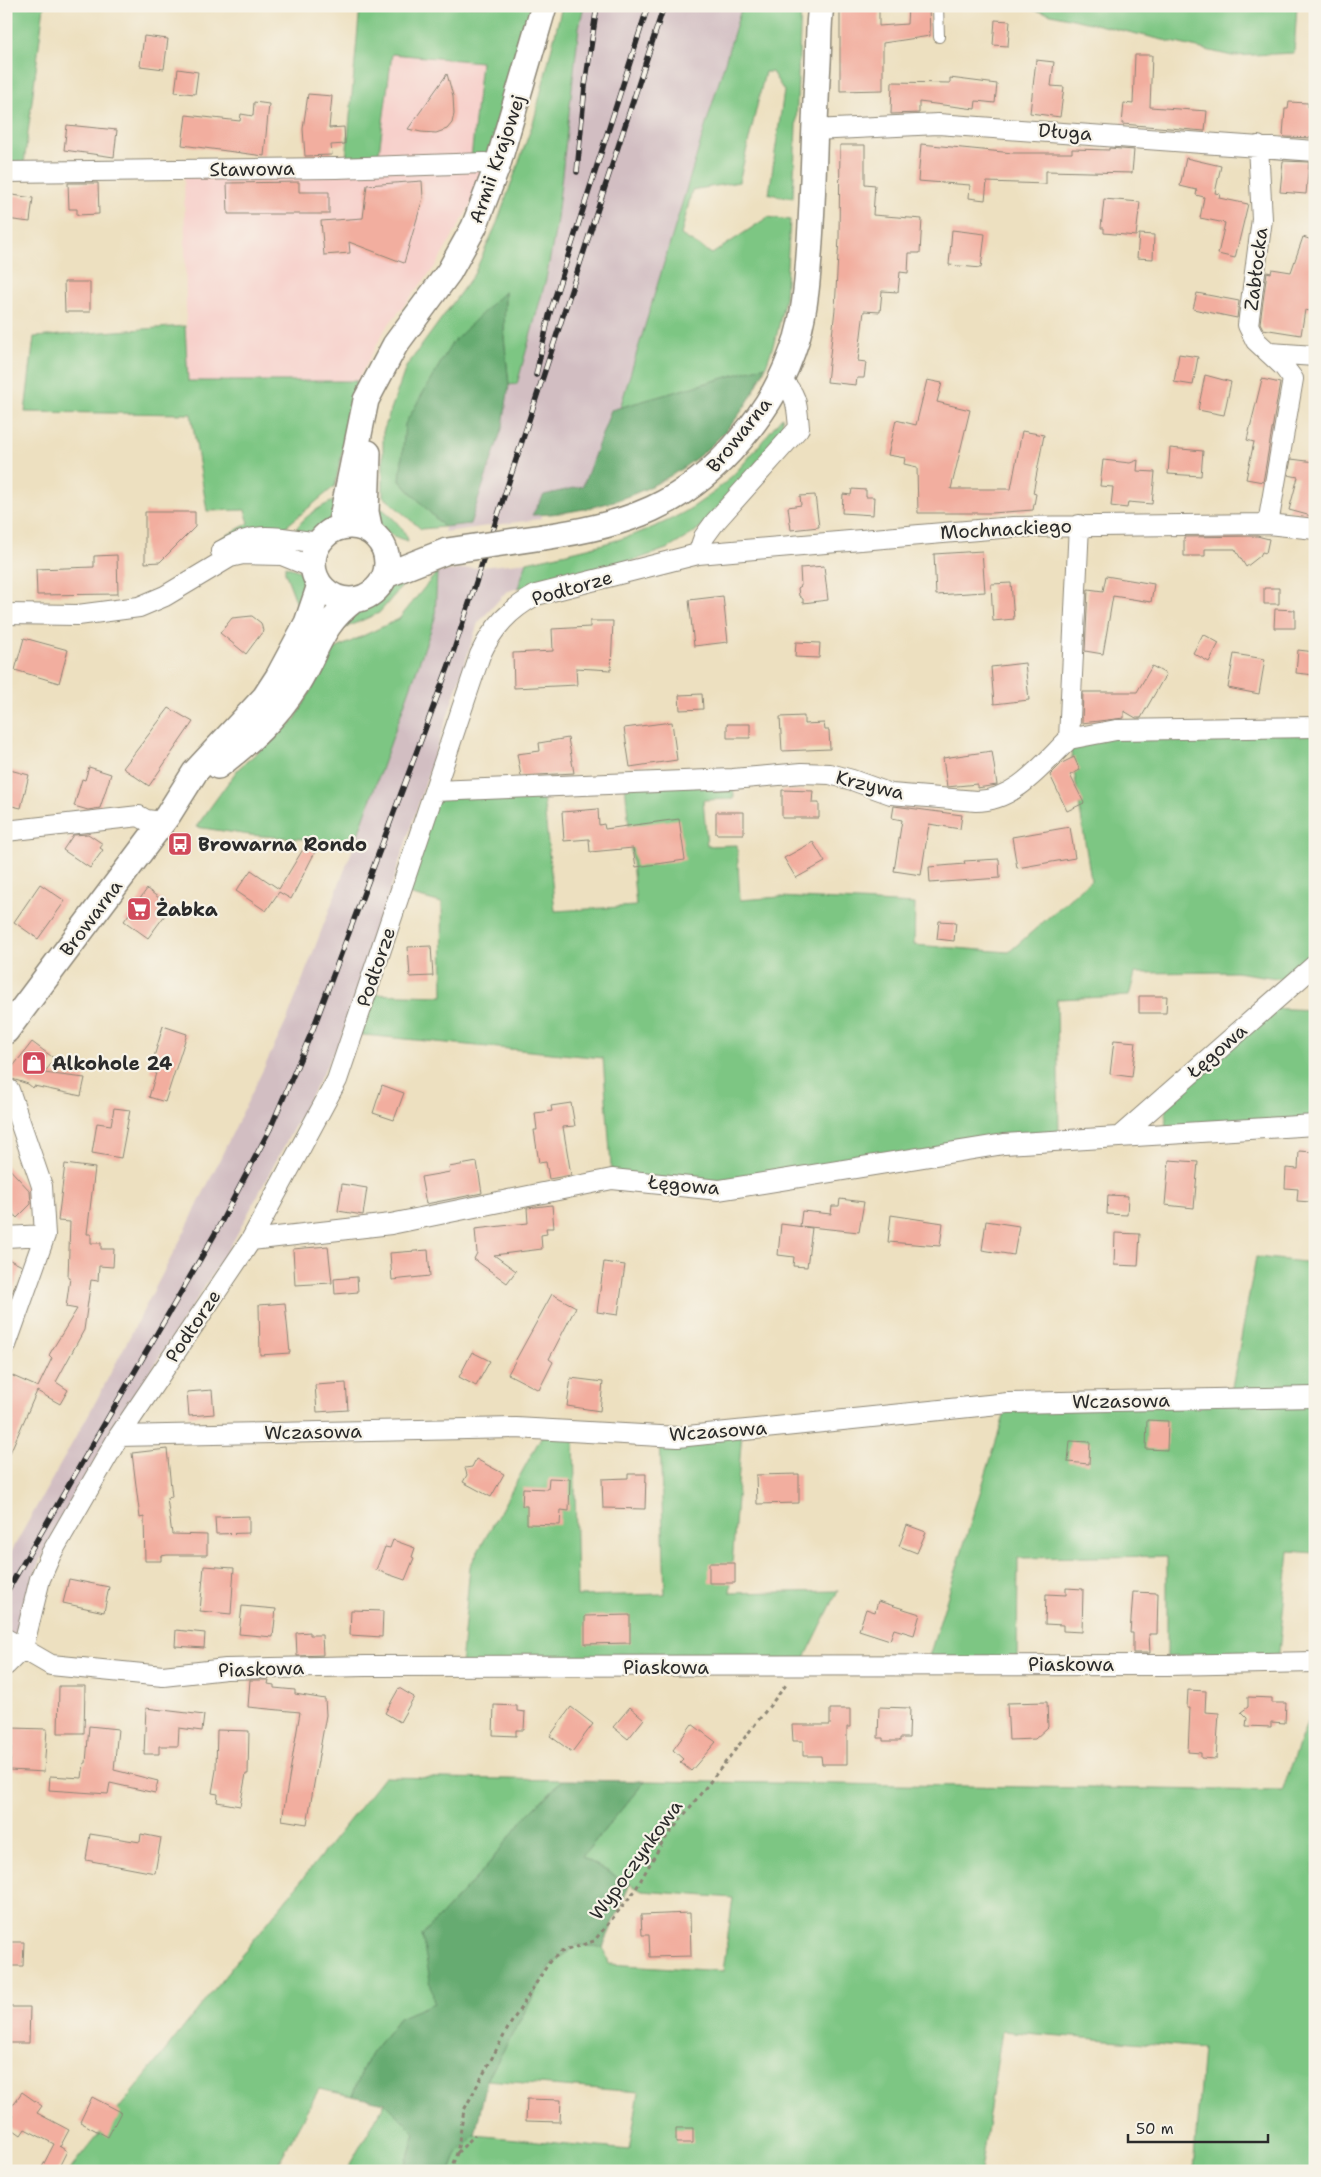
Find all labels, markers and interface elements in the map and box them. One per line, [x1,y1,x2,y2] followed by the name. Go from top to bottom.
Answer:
[463,91,531,227] street label: Armii Krajowej
[1037,118,1093,146] street label: Długa
[209,156,295,182] street label: Stawowa
[1238,226,1274,312] street label: Zabłocka
[701,392,777,478] street label: Browarna
[939,513,1073,545] street label: Mochnackiego
[529,565,615,611] street label: Podtorze
[833,764,907,806] street label: Krzywa
[167,831,193,857] bus stop icon: Browarna Rondo
[198,832,367,857] place label: Browarna Rondo
[54,874,128,961] street label: Browarna
[126,896,152,922] supermarket icon: Żabka
[156,897,218,922] place label: Żabka
[351,924,401,1010] street label: Podtorze
[1181,1018,1252,1085] street label: Łęgowa
[21,1050,47,1076] shop icon: Alkohole 24
[52,1051,173,1076] place label: Alkohole 24
[646,1169,721,1201] street label: Łęgowa
[159,1285,227,1367] street label: Podtorze
[1072,1388,1170,1414] street label: Wczasowa
[668,1415,768,1447] street label: Wczasowa
[264,1419,362,1445] street label: Wczasowa
[1028,1652,1114,1677] street label: Piaskowa
[217,1655,305,1683] street label: Piaskowa
[623,1655,709,1680] street label: Piaskowa
[584,1795,688,1925] street label: Wypoczynkowa
[1128,2112,1268,2144] scale bar
[1136,2119,1174,2139] text: 50 m

